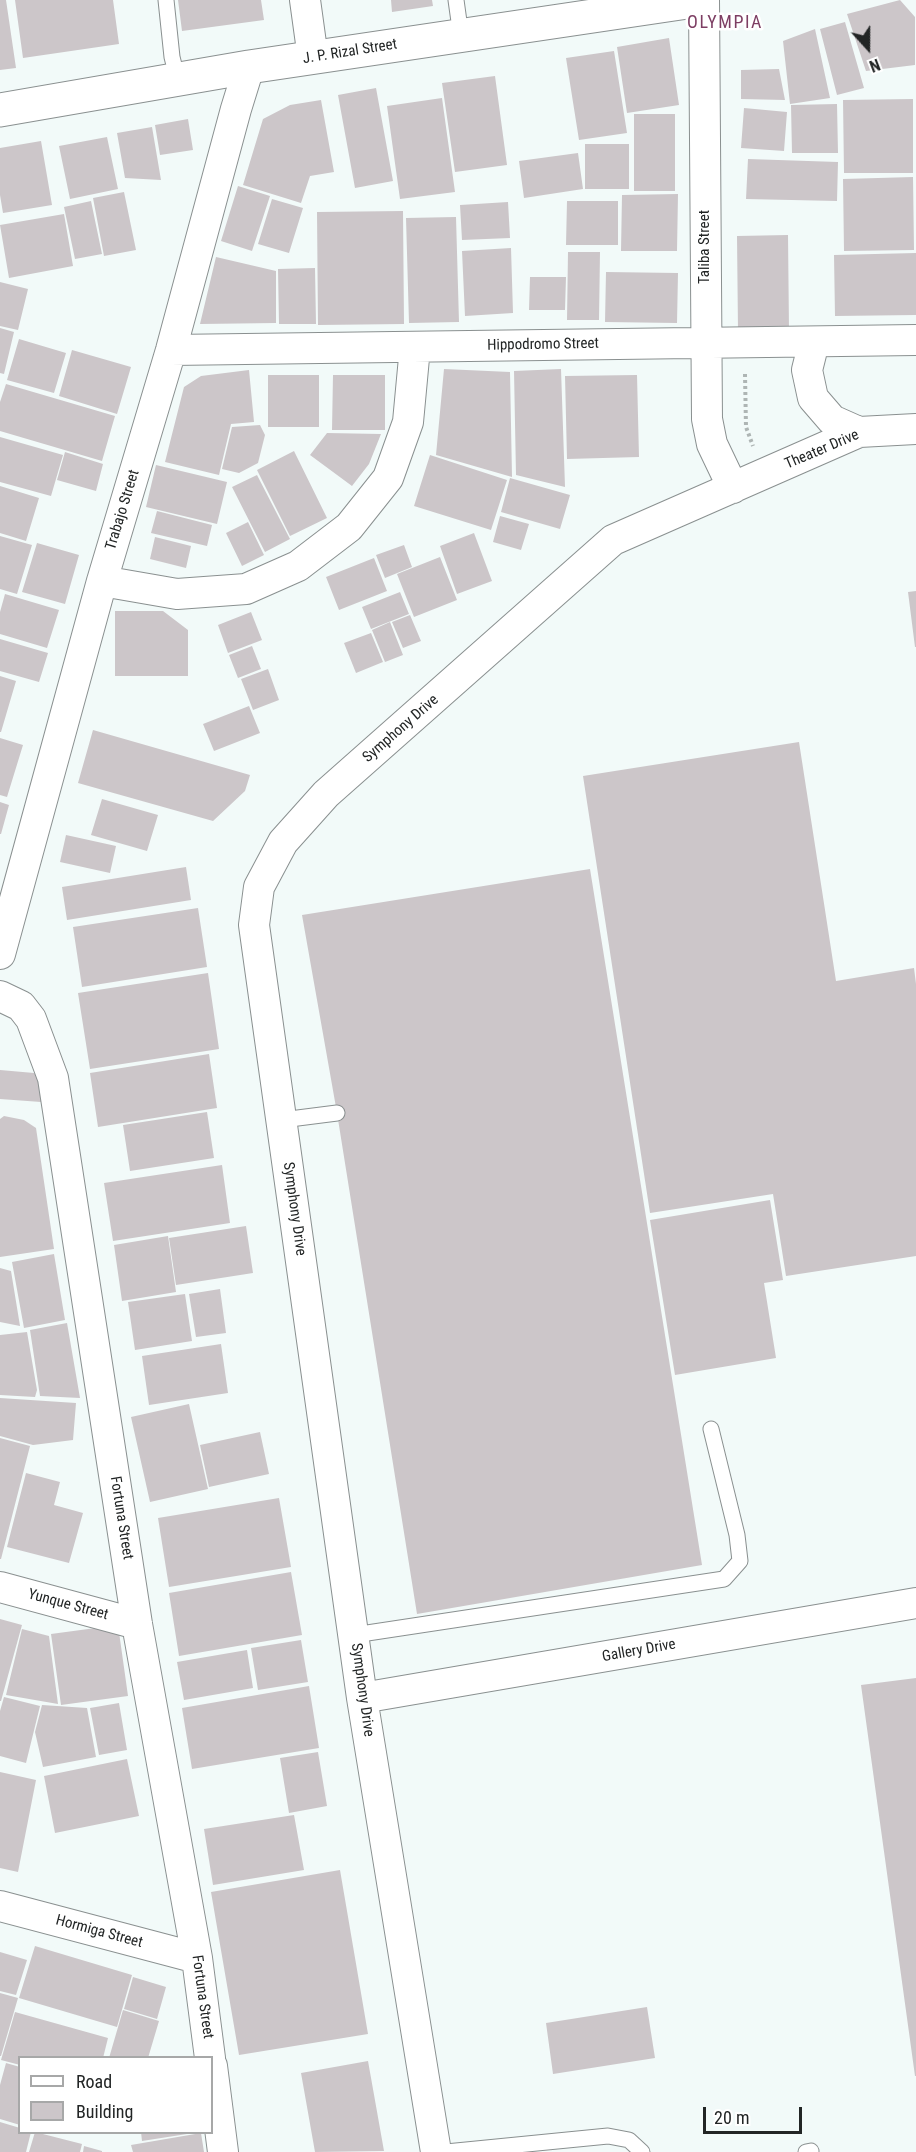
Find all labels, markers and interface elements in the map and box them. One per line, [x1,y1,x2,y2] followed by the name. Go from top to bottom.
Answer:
[687,12,763,34] district label: OLYMPIA
[838,18,898,78] north arrow
[302,36,398,68] street label: J. P. Rizal Street
[867,55,883,76] text: N
[696,210,714,284] street label: Taliba Street
[487,335,599,355] street label: Hippodromo Street
[782,426,862,474] street label: Theater Drive
[102,468,144,552] street label: Trabajo Street
[359,691,443,767] street label: Symphony Drive
[279,1161,309,1257] street label: Symphony Drive
[106,1475,136,1561] street label: Fortuna Street
[26,1586,110,1624] street label: Yunque Street
[601,1636,677,1666] street label: Gallery Drive
[347,1642,377,1738] street label: Symphony Drive
[54,1912,144,1952] street label: Hormiga Street
[187,1954,217,2040] street label: Fortuna Street
[18,2056,213,2134] legend
[76,2071,112,2092] text: Road
[706,2095,805,2133] scale bar
[76,2101,133,2122] text: Building
[714,2107,749,2128] text: 20 m

